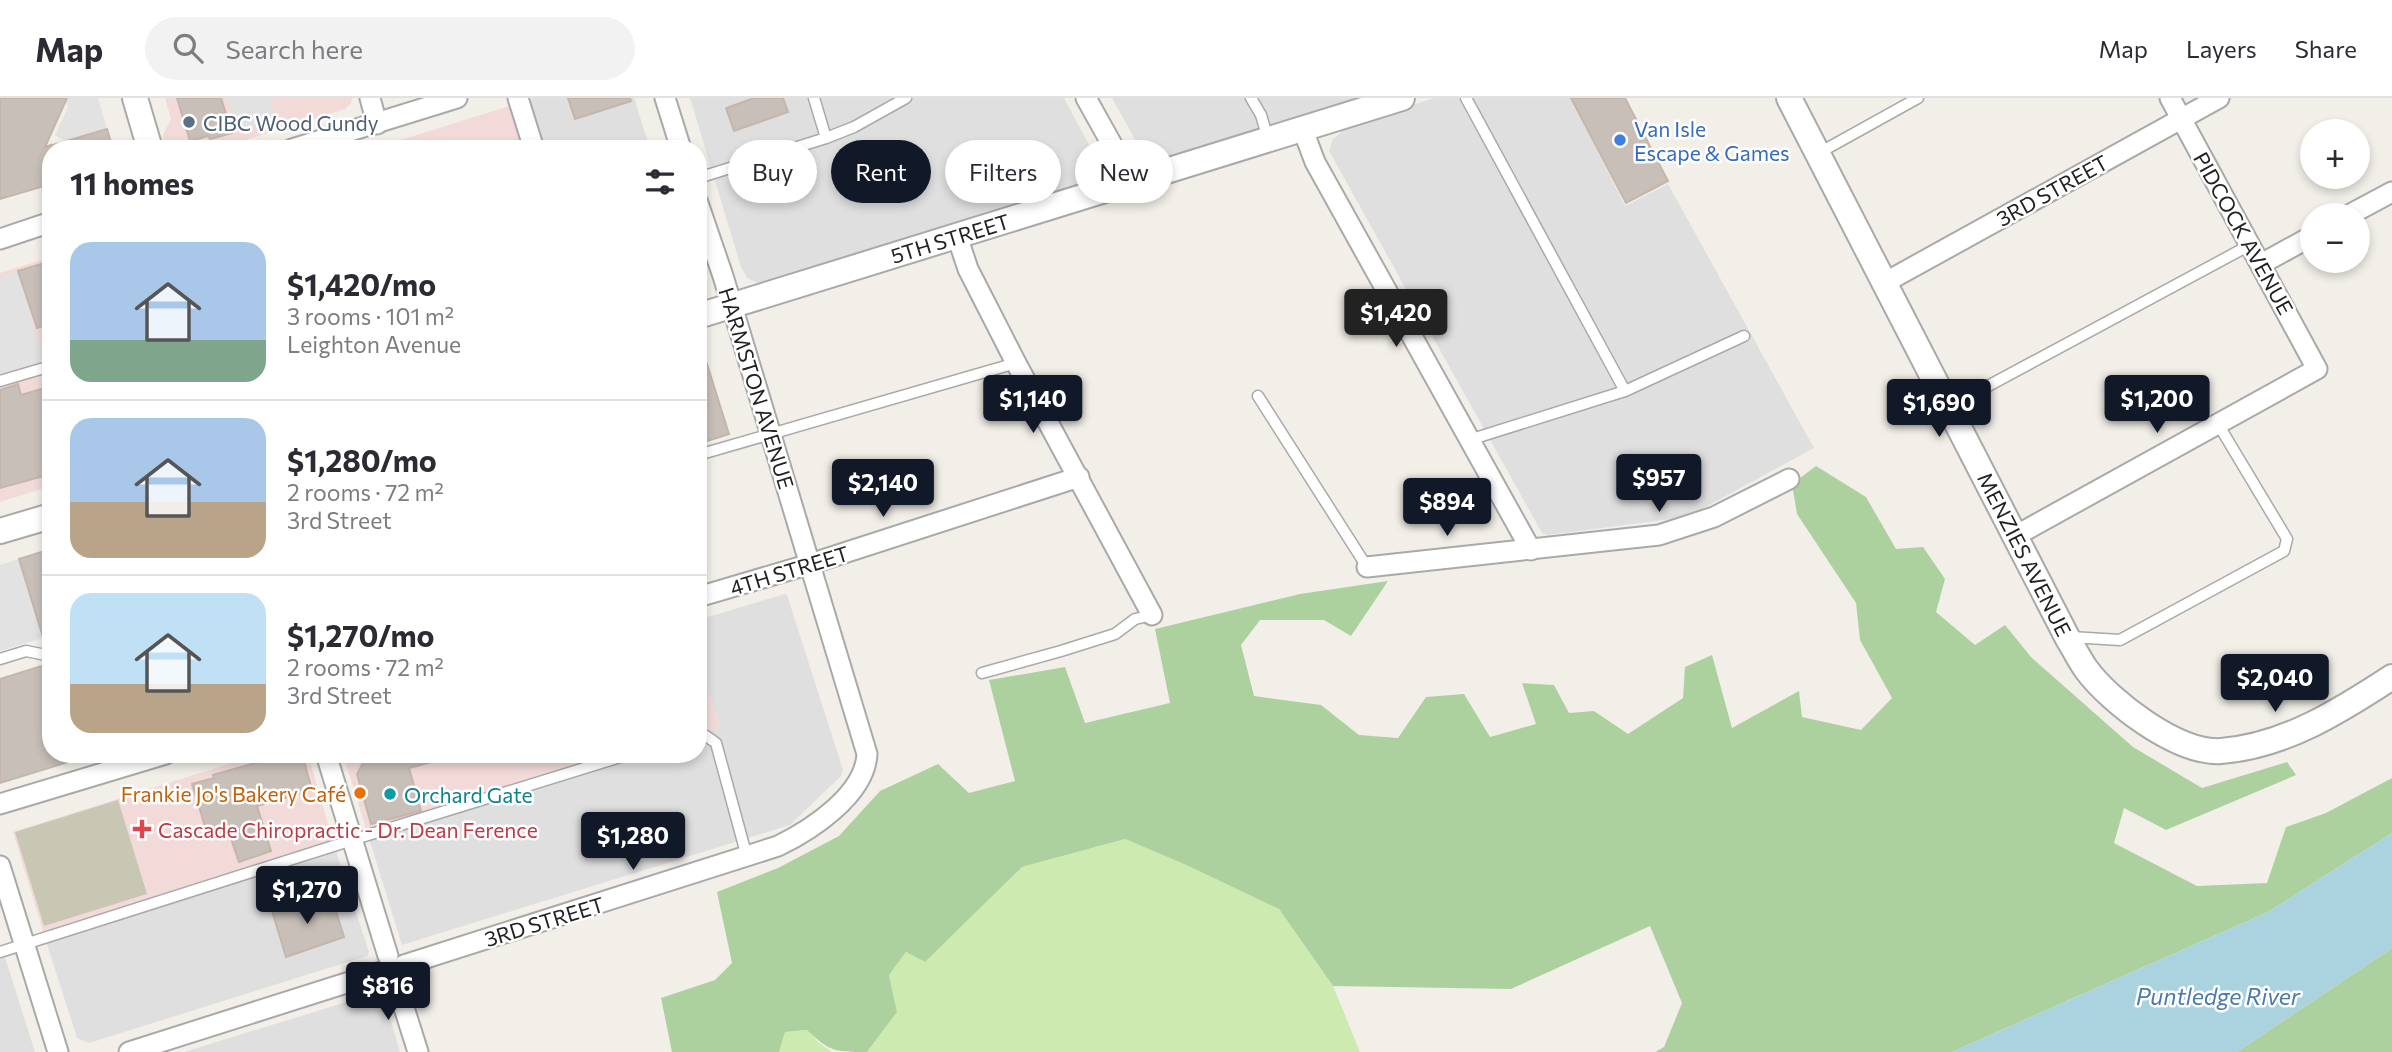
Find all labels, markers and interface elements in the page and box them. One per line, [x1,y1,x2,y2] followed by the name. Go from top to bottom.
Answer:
[145,17,635,80] search box
[35,28,103,69] text: Map
[169,29,207,67] icon: search
[225,33,363,64] text: Search here
[2099,34,2148,63] text: Map
[2186,34,2257,63] text: Layers
[2295,34,2357,63] text: Share
[203,110,379,135] place label: CIBC Wood Gundy
[181,114,197,130] marker: CIBC Wood Gundy
[1634,116,1790,165] place label: Van Isle Escape & Games
[2300,119,2370,273] map controls
[2300,119,2370,189] button: +
[1612,132,1628,148] marker: Van Isle Escape & Games
[728,140,817,203] chip: Buy
[831,140,931,203] chip: Rent
[945,140,1061,203] chip: Filters
[1075,140,1173,203] chip: New
[2189,147,2299,319] street label: PIDCOCK AVENUE
[1992,149,2112,231] street label: 3RD STREET
[641,163,679,201] icon: filters
[70,164,194,201] text: 11 homes
[2300,203,2370,273] button: −
[888,208,1012,268] street label: 5TH STREET
[287,265,436,302] text: $1,420/mo
[126,270,210,354] icon: home
[714,284,800,492] street label: HARMSTON AVENUE
[1339,289,1453,349] pin: $1,420
[1360,298,1432,326] text: $1,420
[287,302,454,330] text: 3 rooms · 101 m²
[287,330,461,358] text: Leighton Avenue
[976,376,1090,435] pin: $1,140
[2100,376,2214,435] pin: $1,200
[1882,380,1996,439] pin: $1,690
[999,384,1067,412] text: $1,140
[2121,384,2193,412] text: $1,200
[1903,388,1975,416] text: $1,690
[287,441,437,478] text: $1,280/mo
[126,446,210,530] icon: home
[1618,454,1700,514] pin: $957
[826,460,940,519] pin: $2,140
[1632,463,1686,491] text: $957
[848,468,918,496] text: $2,140
[1973,468,2077,640] street label: MENZIES AVENUE
[287,478,444,506] text: 2 rooms · 72 m²
[1406,478,1488,538] pin: $894
[1419,487,1475,515] text: $894
[287,506,392,534] text: 3rd Street
[727,540,851,600] street label: 4TH STREET
[287,616,435,653] text: $1,270/mo
[126,621,210,705] icon: home
[287,653,444,681] text: 2 rooms · 72 m²
[2218,654,2332,714] pin: $2,040
[2237,663,2313,691] text: $2,040
[287,681,392,709] text: 3rd Street
[121,781,346,806] place label: Frankie Jo's Bakery Café
[404,782,533,807] place label: Orchard Gate
[352,785,368,801] marker: Frankie Jo's Bakery Café
[382,786,398,802] marker: Orchard Gate
[576,812,690,872] pin: $1,280
[158,817,538,842] place label: Cascade Chiropractic - Dr. Dean Ference
[132,819,152,839] marker: Cascade Chiropractic - Dr. Dean Ference
[597,821,669,849] text: $1,280
[250,866,364,926] pin: $1,270
[272,875,342,903] text: $1,270
[481,891,607,951] street label: 3RD STREET
[347,962,429,1022] pin: $816
[362,971,414,999] text: $816
[2136,982,2301,1010] water label: Puntledge River

